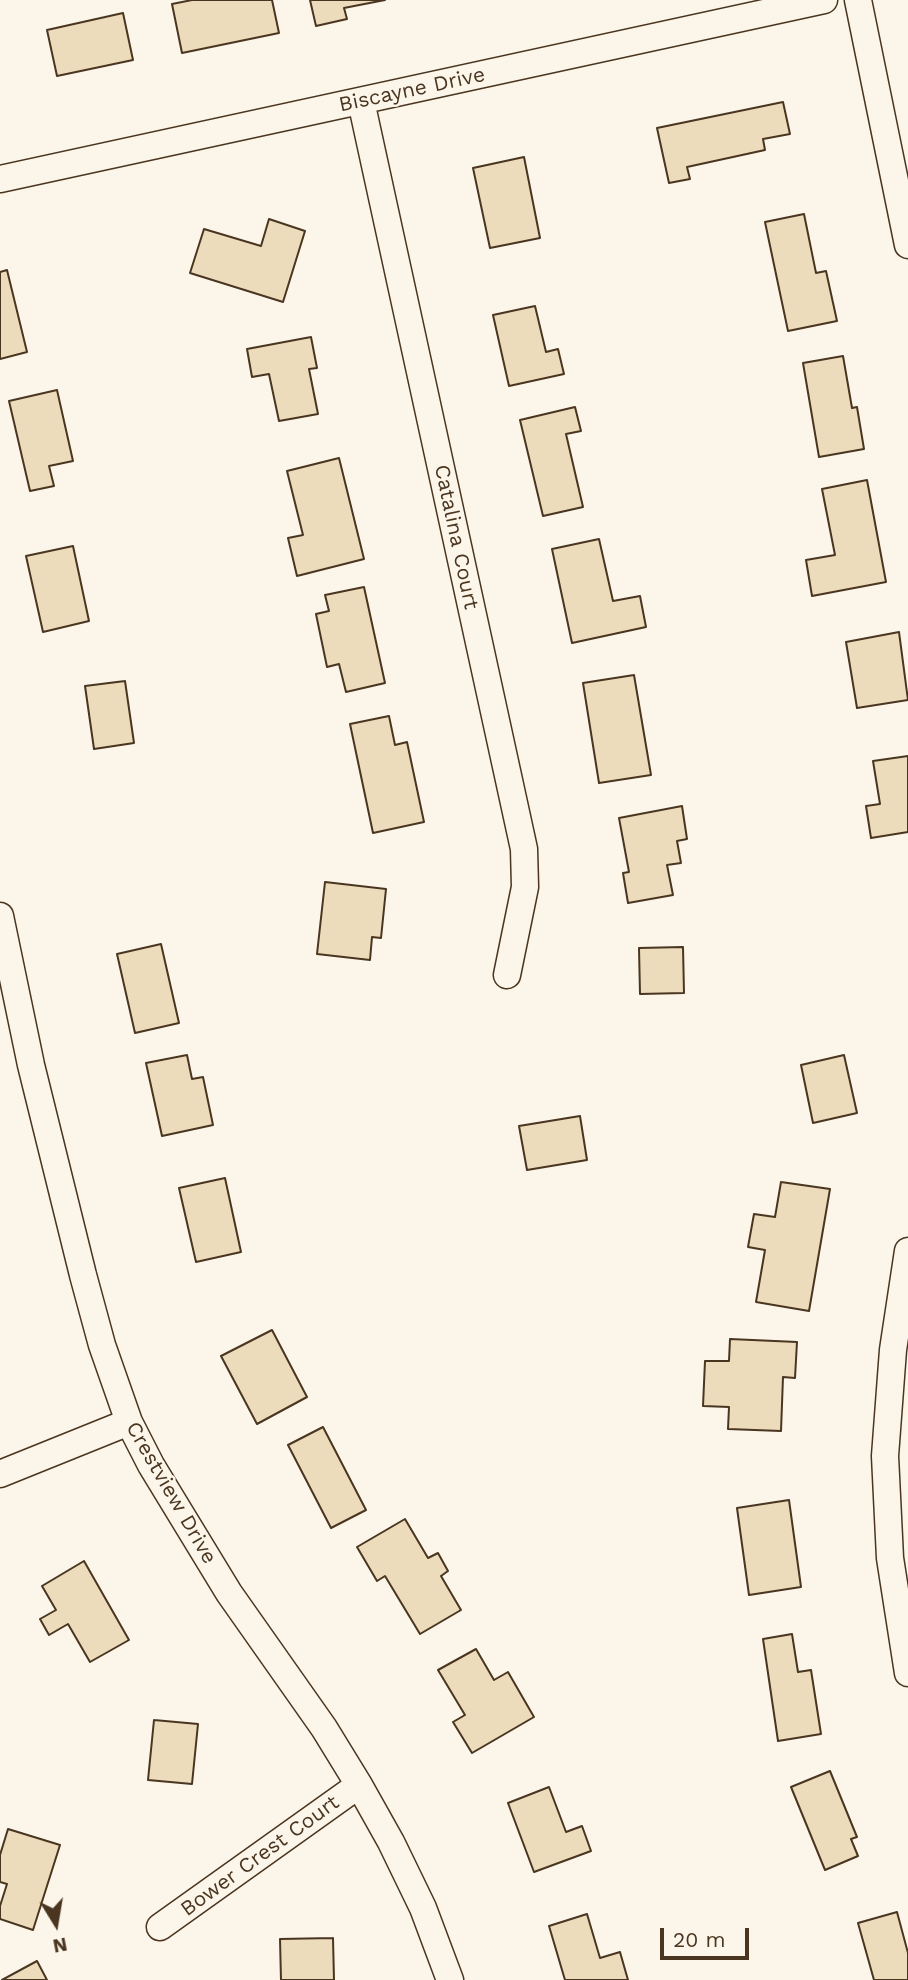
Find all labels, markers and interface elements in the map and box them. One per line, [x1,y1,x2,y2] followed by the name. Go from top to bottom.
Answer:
[337,62,487,118] street label: Biscayne Drive
[428,462,484,612] street label: Catalina Court
[120,1417,222,1569] street label: Crestview Drive
[176,1790,344,1922] street label: Bower Crest Court
[21,1889,91,1959] north arrow
[663,1913,752,1957] scale bar
[673,1927,725,1952] text: 20 m
[51,1932,69,1958] text: N

